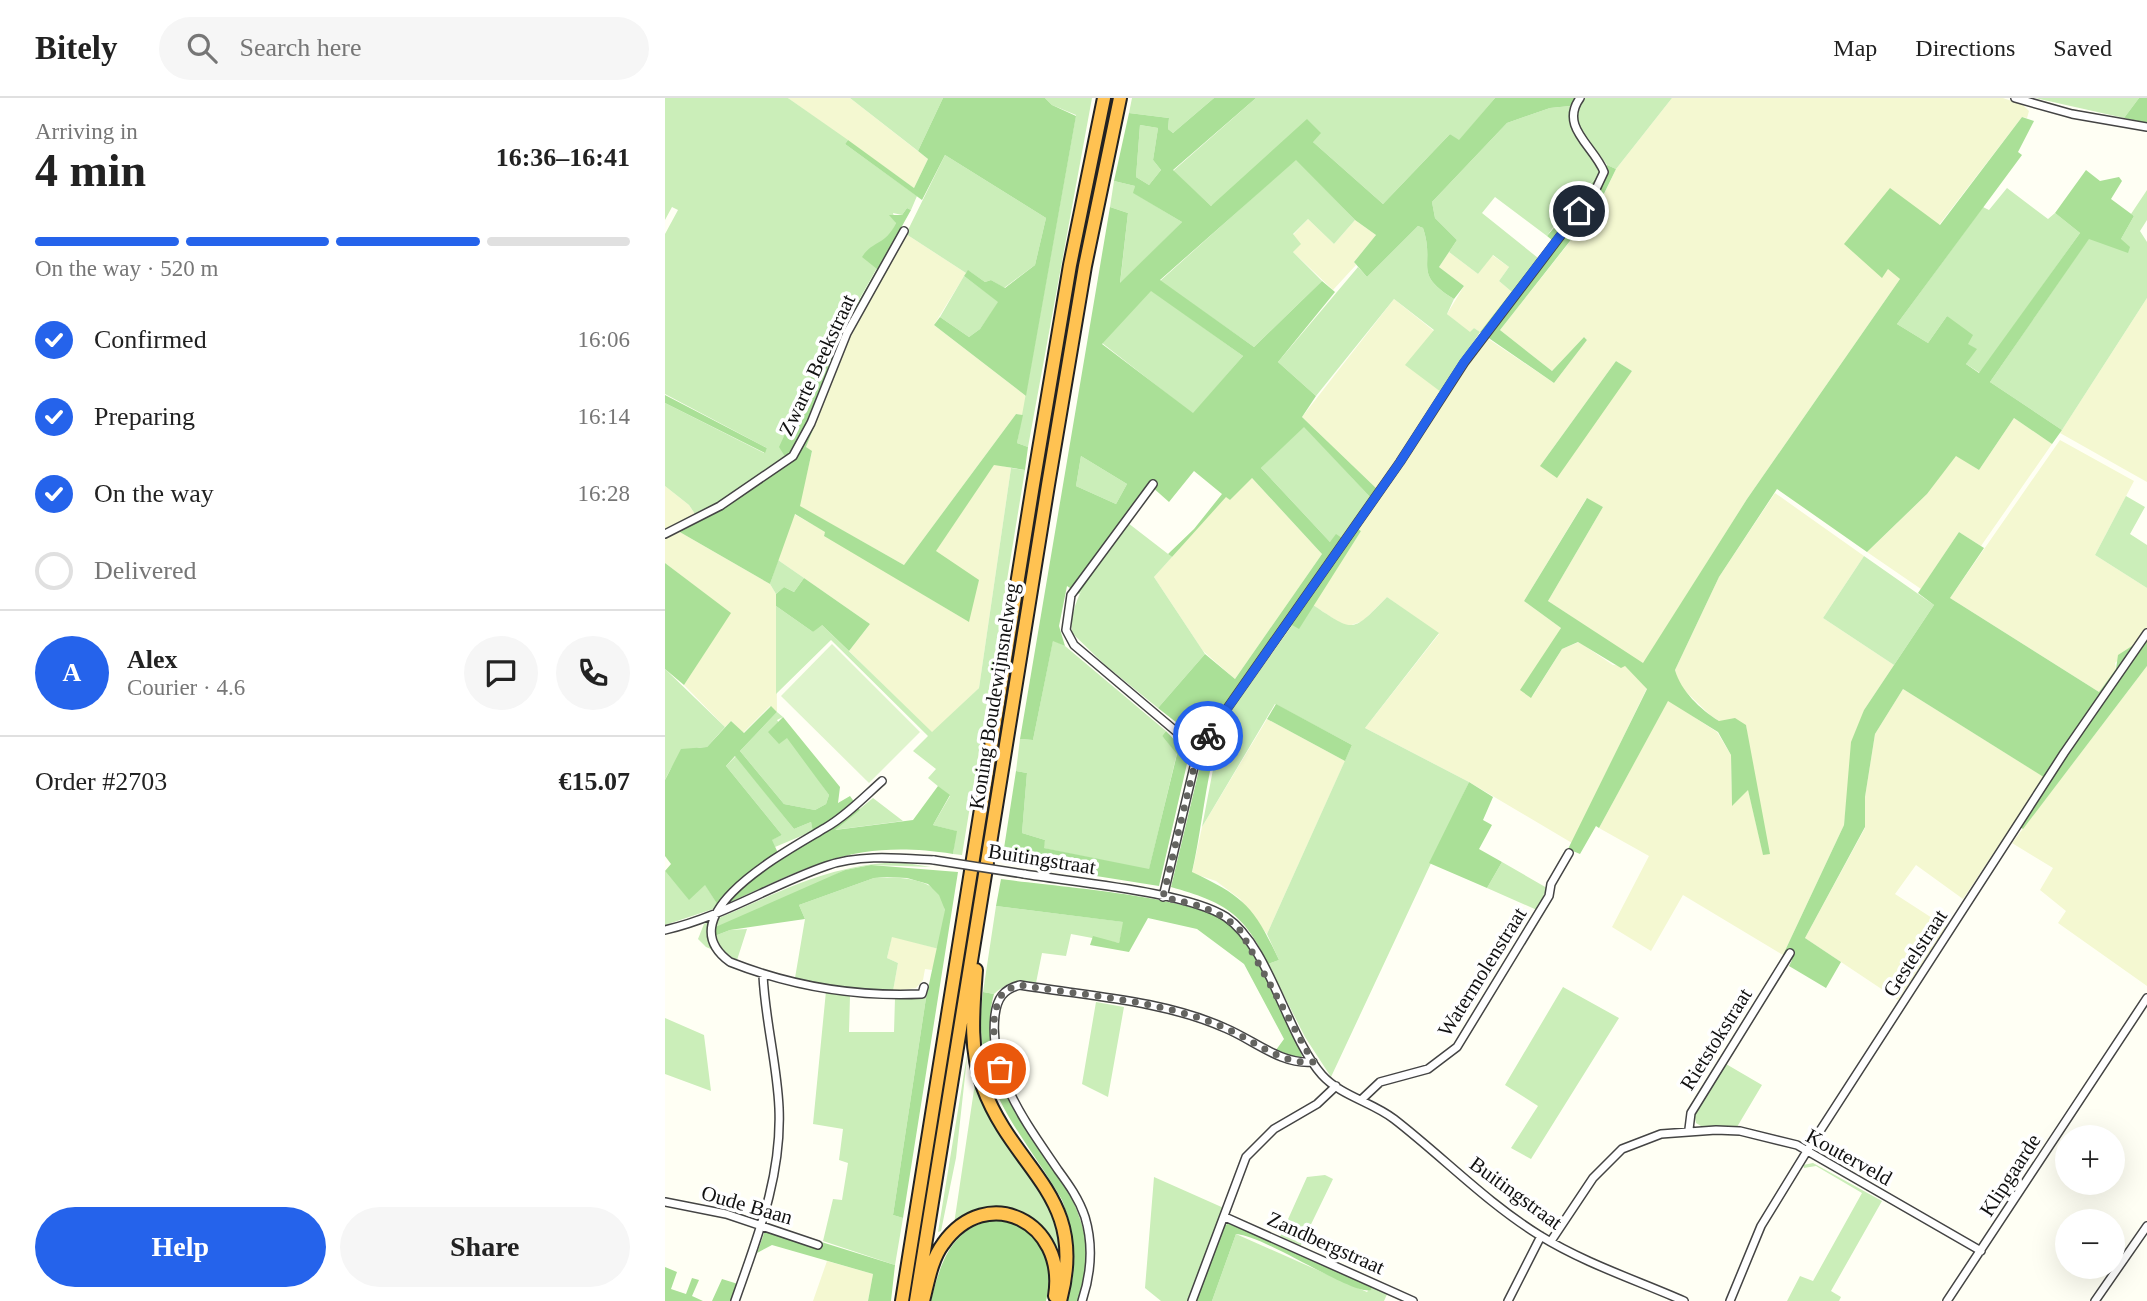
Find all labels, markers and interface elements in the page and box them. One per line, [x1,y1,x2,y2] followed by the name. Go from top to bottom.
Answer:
[159,17,649,80] search box
[183,29,221,67] icon: search
[35,30,117,66] text: Bitely
[239,33,361,62] text: Search here
[1833,35,1877,61] text: Map
[1915,35,2015,61] text: Directions
[2053,35,2112,61] text: Saved
[35,119,138,144] text: Arriving in
[496,143,630,172] text: 16:36–16:41
[35,145,146,196] text: 4 min
[1549,181,1609,241] pin
[1560,192,1598,230] icon: home
[35,256,218,281] text: On the way · 520 m
[774,290,860,440] street label: Zwarte Beekstraat
[35,321,73,359] icon: check
[94,325,207,354] text: Confirmed
[578,327,630,352] text: 16:06
[35,398,73,436] icon: check
[94,402,195,431] text: Preparing
[578,404,630,429] text: 16:14
[35,475,73,513] icon: check
[94,479,214,508] text: On the way
[578,481,630,506] text: 16:28
[94,556,197,585] text: Delivered
[964,580,1024,811] street label: Koning Boudewijnsnelweg
[464,636,538,710] button: chat
[556,636,630,710] button: phone
[127,645,178,674] text: Alex
[63,658,81,687] text: A
[127,675,245,700] text: Courier · 4.6
[1173,701,1243,771] courier
[1189,717,1227,755] icon: bike
[35,767,167,796] text: Order #2703
[559,767,630,796] text: €15.07
[987,839,1098,879] street label: Buitingstraat
[1433,903,1531,1041] street label: Watermolenstraat
[1878,905,1952,1001] street label: Gestelstraat
[1675,984,1757,1094] street label: Rietstokstraat
[970,1039,1030,1099] pin
[981,1050,1019,1088] icon: bag
[1802,1124,1897,1191] street label: Kouterveld
[2055,1125,2125,1279] map controls
[2055,1125,2125,1195] button: +
[1975,1129,2045,1221] street label: Klipgaarde
[1465,1151,1567,1235] street label: Buitingstraat
[699,1181,796,1230] street label: Oude Baan
[35,1207,326,1287] button: Help
[340,1207,630,1287] button: Share
[1264,1207,1388,1280] street label: Zandbergstraat
[2055,1209,2125,1279] button: −

